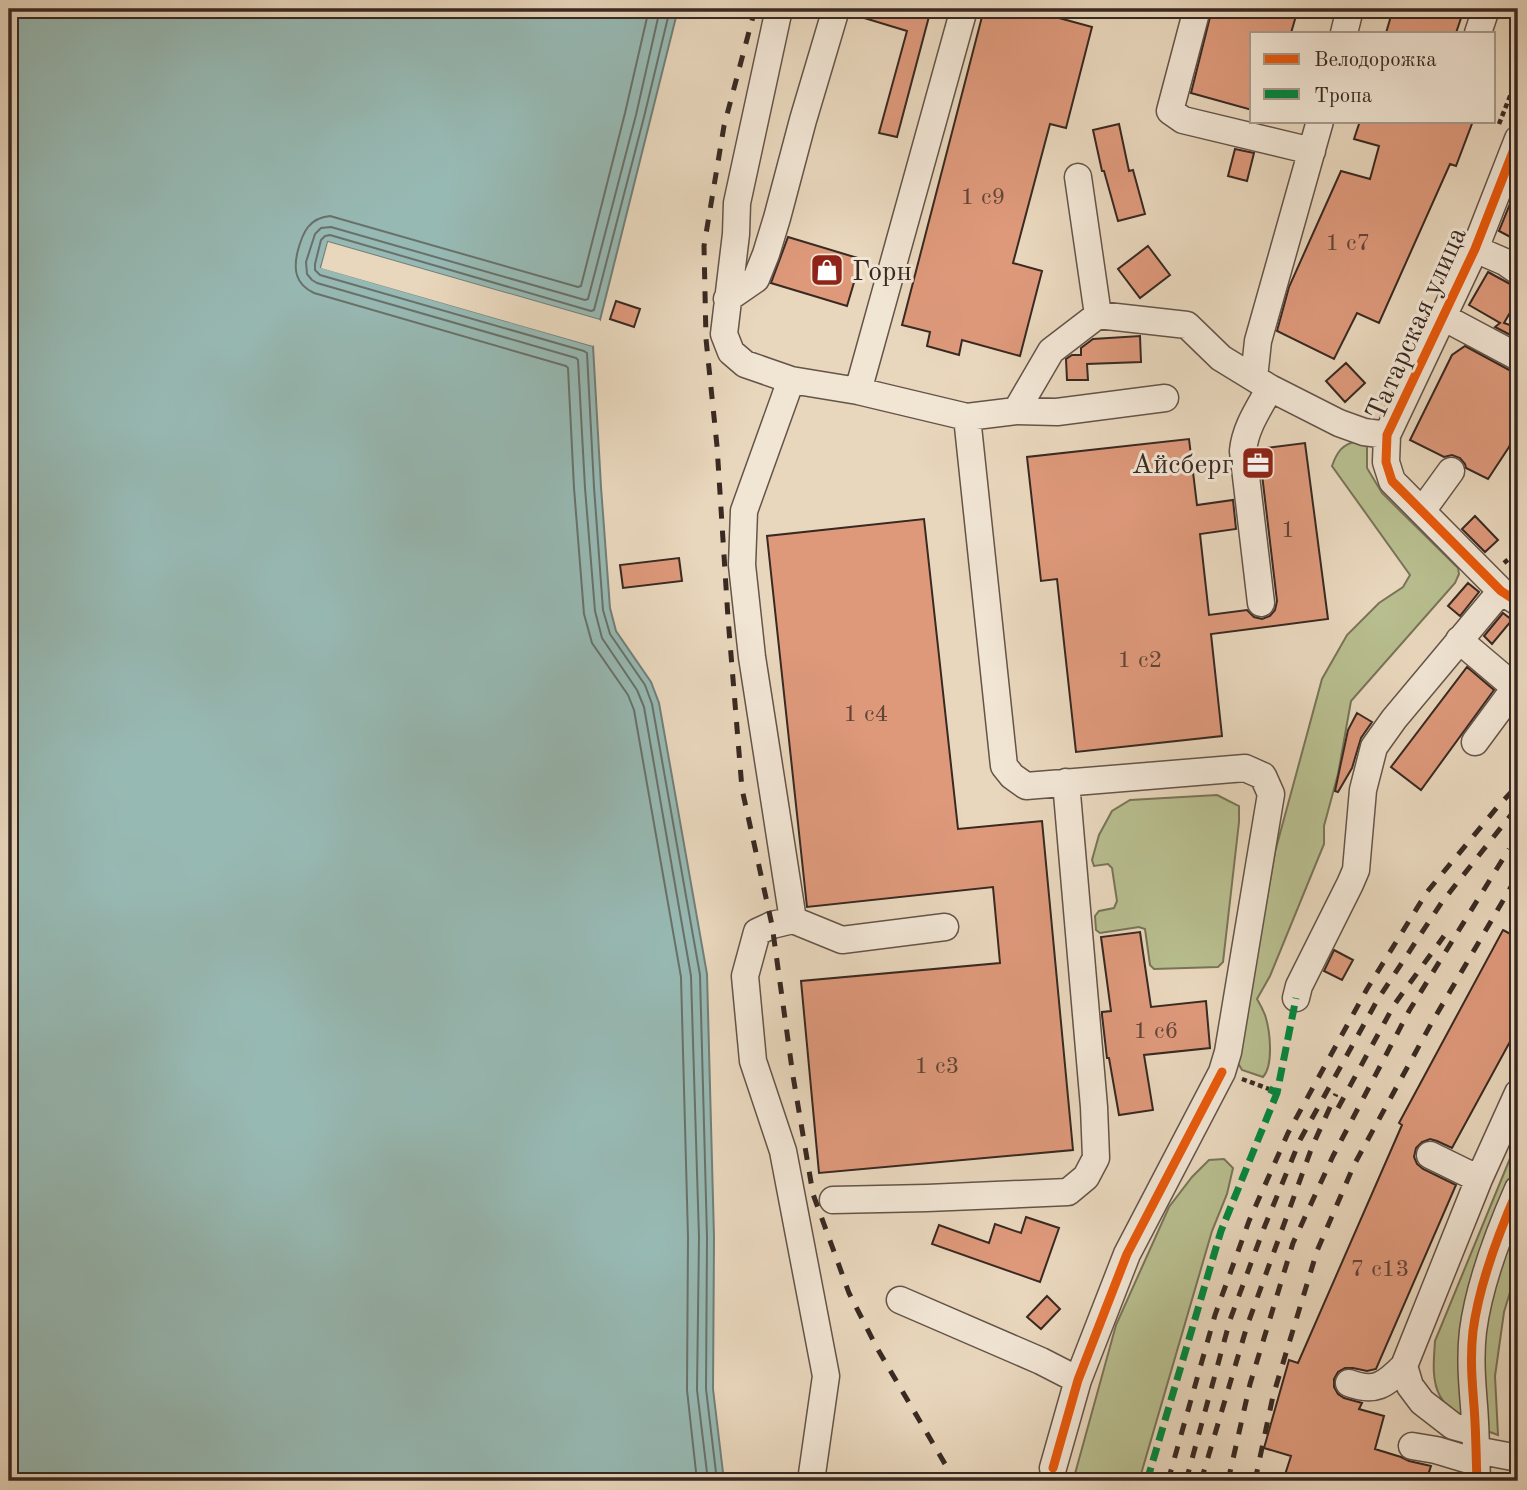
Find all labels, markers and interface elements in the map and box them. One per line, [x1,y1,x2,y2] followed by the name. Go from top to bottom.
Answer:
[1250,32,1496,122] legend
[1314,50,1437,71] text: Велодорожка
[1314,86,1372,107] text: Тропа
[960,186,1006,210] house number: 1 с9
[1363,223,1473,425] street label: Татарская улица
[1325,232,1371,256] house number: 1 с7
[808,251,846,289] shop icon: Горн
[852,259,912,287] place label: Горн
[1239,444,1277,482] office icon: Айсберг
[1132,452,1234,480] place label: Айсберг
[1281,519,1295,543] house number: 1
[1117,649,1163,673] house number: 1 с2
[843,703,889,727] house number: 1 с4
[1133,1020,1179,1044] house number: 1 с6
[914,1055,960,1079] house number: 1 с3
[1351,1258,1409,1282] house number: 7 с13

